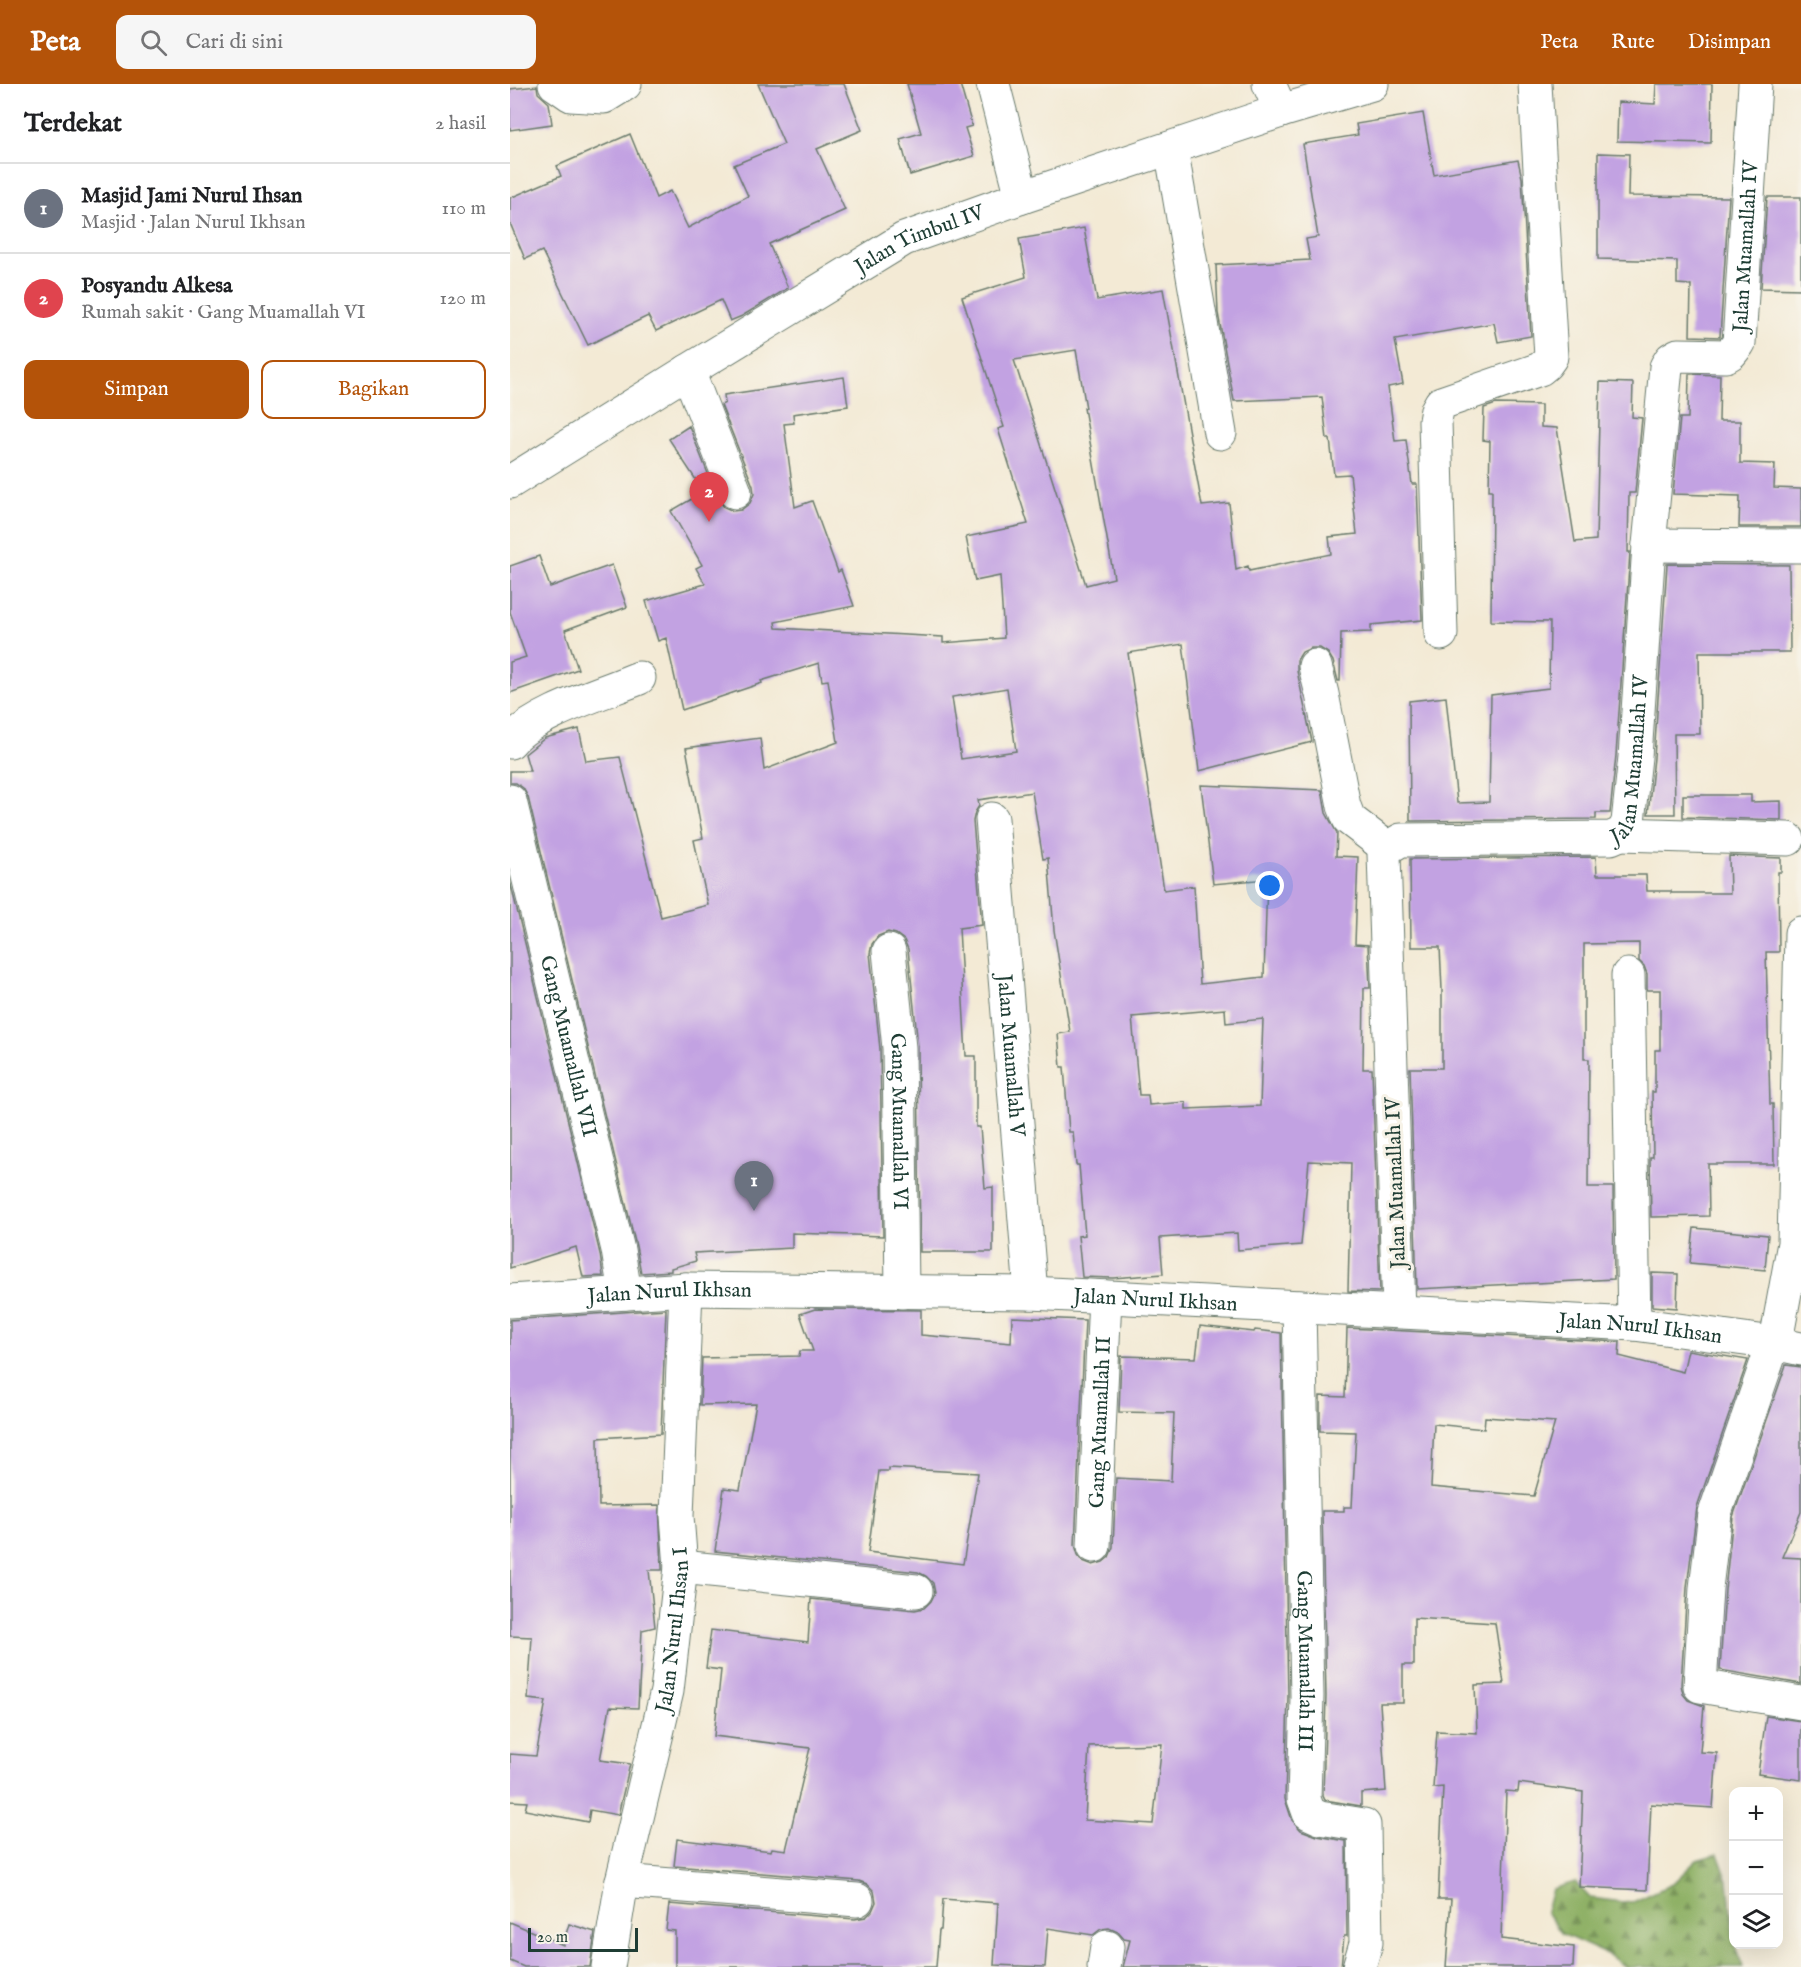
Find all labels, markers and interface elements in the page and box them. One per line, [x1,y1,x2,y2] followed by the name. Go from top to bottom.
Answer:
[116,15,536,69] search box
[30,25,80,60] text: Peta
[137,26,170,59] icon: search
[185,28,283,56] text: Cari di sini
[1540,29,1578,56] text: Peta
[1611,29,1655,56] text: Rute
[1688,29,1771,56] text: Disimpan
[24,107,122,140] text: Terdekat
[435,111,486,136] text: 2 hasil
[1728,159,1765,335] street label: Jalan Muamallah IV
[81,182,302,210] text: Masjid Jami Nurul Ihsan
[40,196,47,221] text: 1
[442,196,486,221] text: 110 m
[848,199,989,282] street label: Jalan Timbul IV
[81,210,306,235] text: Masjid · Jalan Nurul Ikhsan
[81,272,233,300] text: Posyandu Alkesa
[39,286,48,311] text: 2
[440,286,486,311] text: 120 m
[81,300,366,325] text: Rumah sakit · Gang Muamallah VI
[24,360,249,419] button: Simpan
[261,360,486,419] button: Bagikan
[690,472,728,522] pin: 2
[1605,673,1655,852] street label: Jalan Muamallah IV
[1255,871,1284,900] your location
[533,953,602,1140] street label: Gang Muamallah VII
[990,971,1030,1139] street label: Jalan Muamallah V
[883,1032,913,1210] street label: Gang Muamallah VI
[1380,1095,1413,1271] street label: Jalan Muamallah IV
[734,1162,774,1211] pin: 1
[585,1277,752,1311] street label: Jalan Nurul Ikhsan
[1071,1283,1238,1319] street label: Jalan Nurul Ikhsan
[1556,1308,1724,1351] street label: Jalan Nurul Ikhsan
[1084,1336,1118,1509] street label: Gang Muamallah II
[650,1546,696,1718] street label: Jalan Nurul Ihsan I
[1289,1570,1319,1752] street label: Gang Muamallah III
[1729,1787,1783,1949] map controls
[1729,1787,1783,1841] button: +
[1729,1841,1783,1895] button: −
[1729,1895,1783,1949] button: layers
[528,1925,638,1952] scale bar
[537,1928,568,1948] text: 20 m

